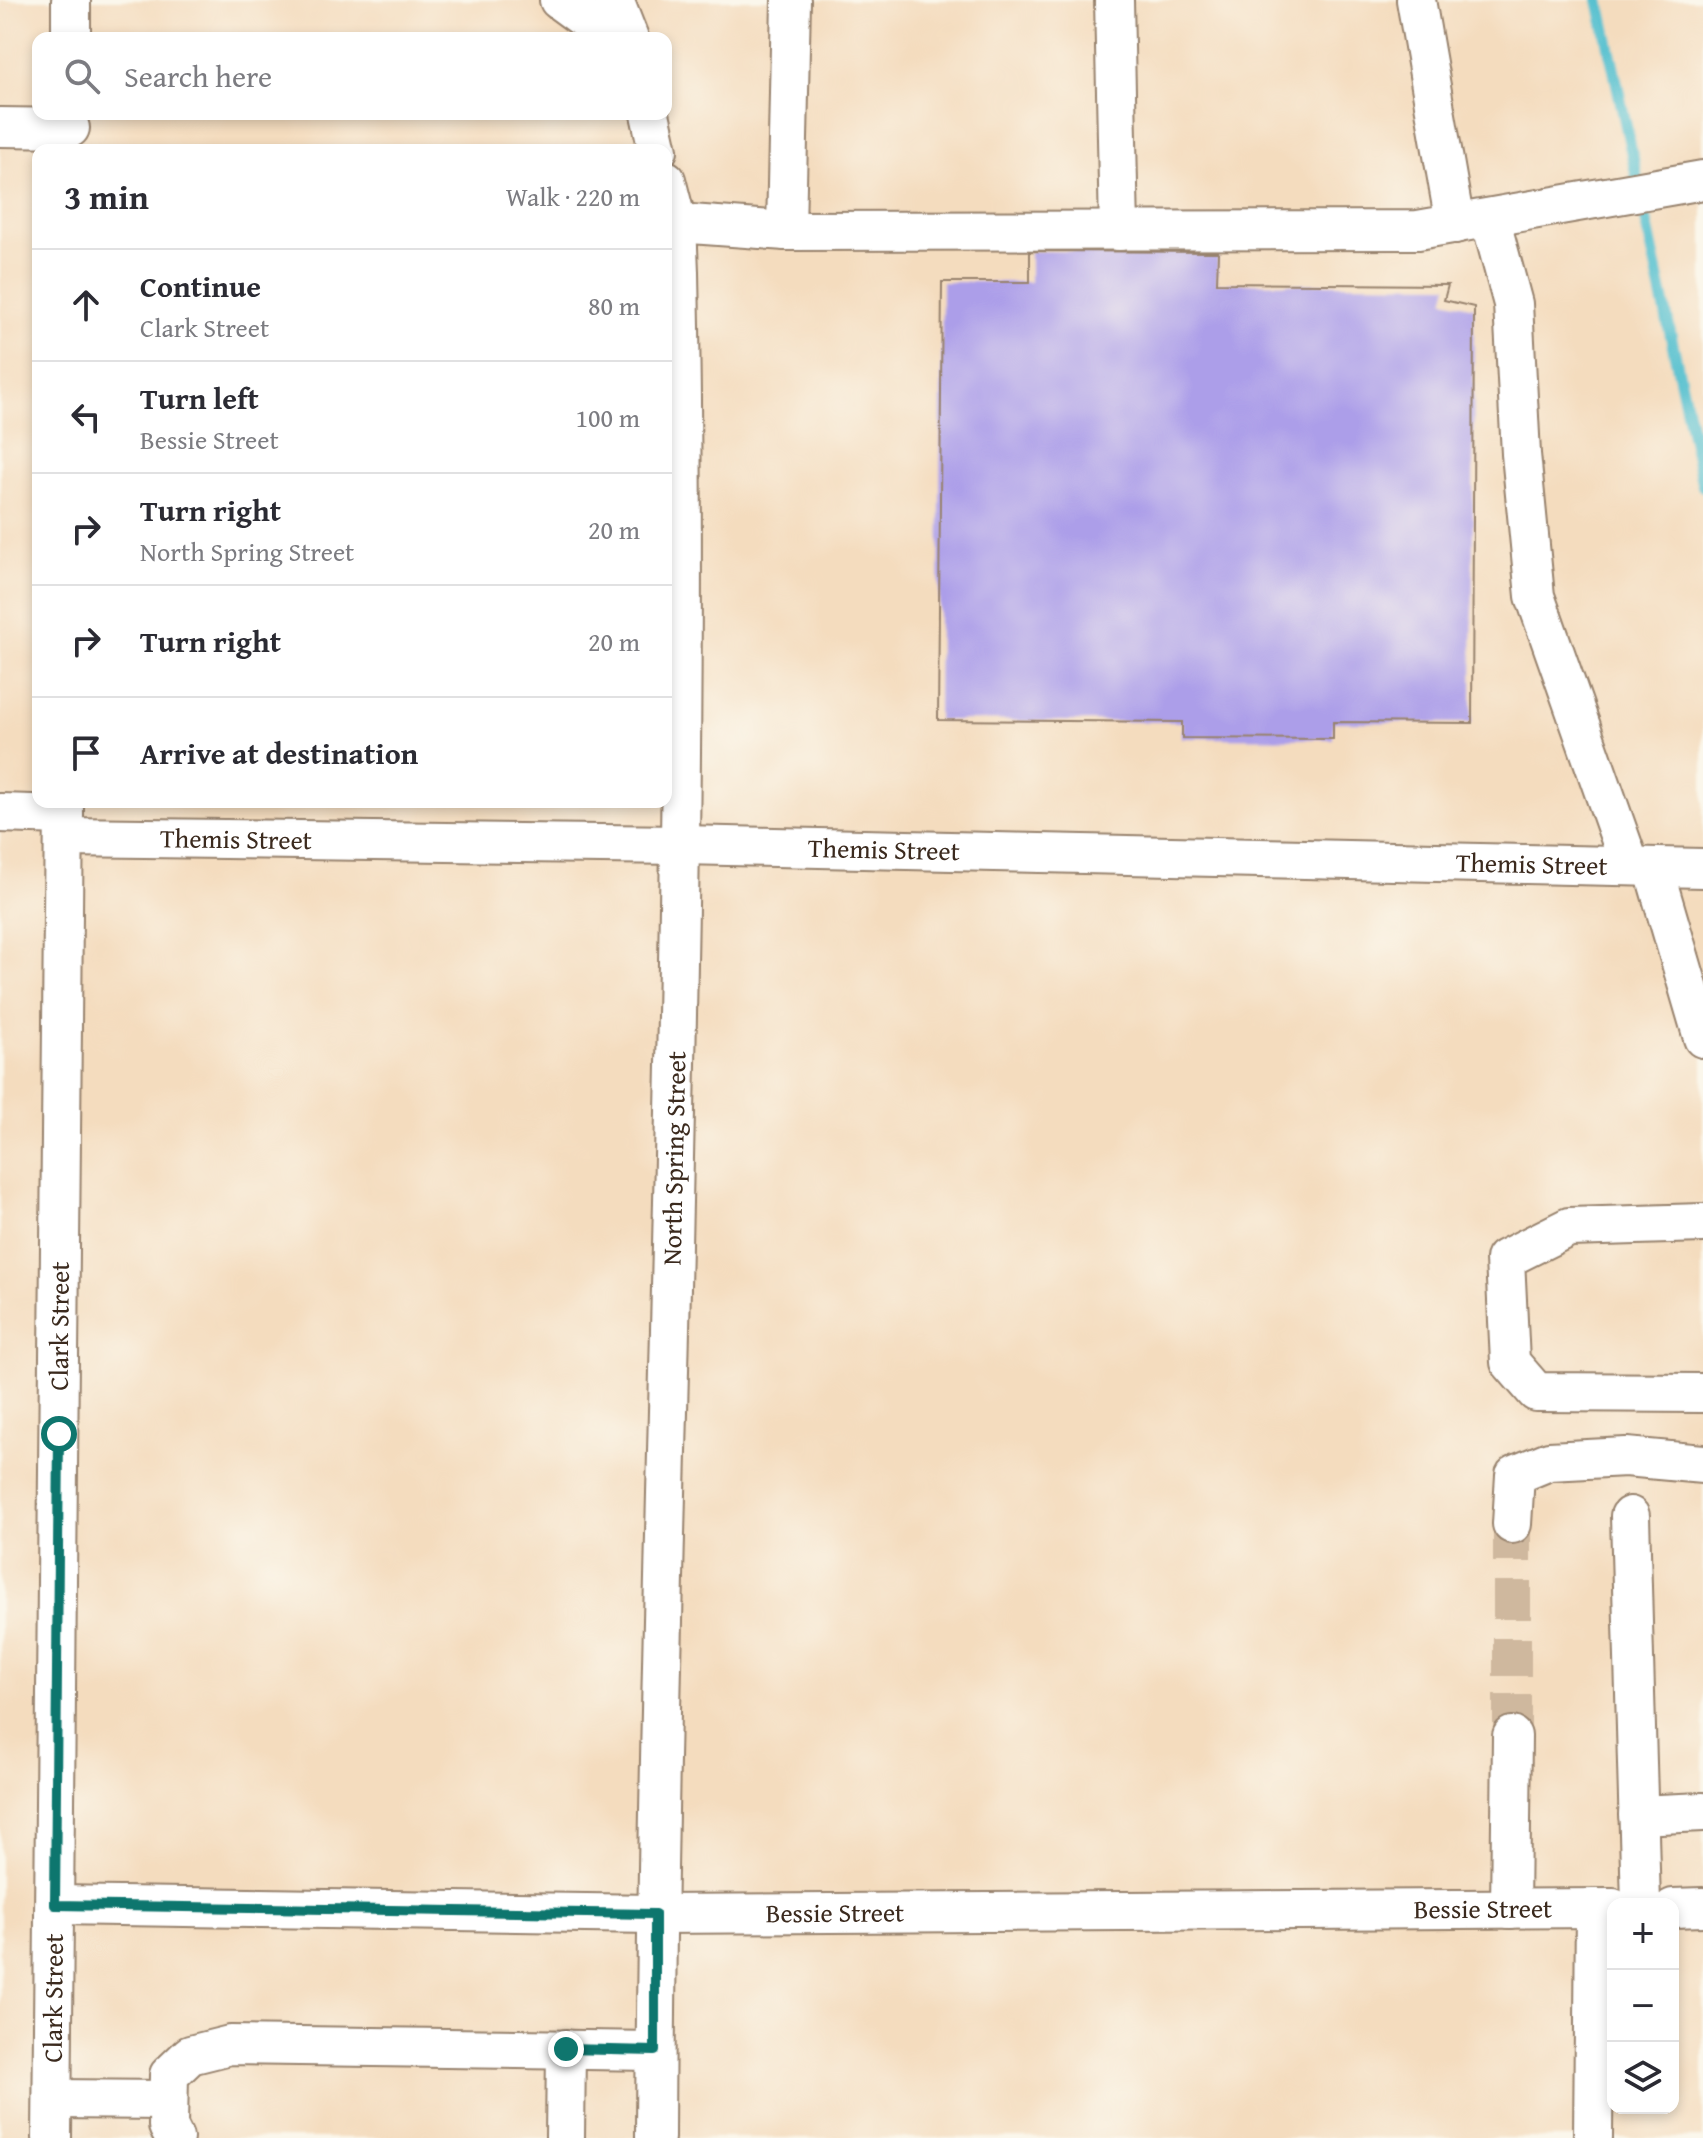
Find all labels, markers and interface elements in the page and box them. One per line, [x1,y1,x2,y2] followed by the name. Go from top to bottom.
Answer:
[32,32,672,120] search box
[60,54,104,98] icon: search
[124,54,272,98] text: Search here
[64,172,149,221] text: 3 min
[506,177,640,216] text: Walk · 220 m
[140,264,261,308] text: Continue
[64,283,108,327] icon: ahead
[588,286,640,325] text: 80 m
[140,308,269,347] text: Clark Street
[140,376,259,420] text: Turn left
[64,395,108,439] icon: left
[575,398,640,437] text: 100 m
[140,420,279,459] text: Bessie Street
[140,488,281,532] text: Turn right
[64,507,108,551] icon: right
[588,510,640,549] text: 20 m
[140,532,354,571] text: North Spring Street
[64,619,108,663] icon: right
[140,619,281,663] text: Turn right
[588,622,640,661] text: 20 m
[64,731,108,775] icon: arrive
[140,731,418,775] text: Arrive at destination
[160,818,312,859] street label: Themis Street
[808,828,960,870] street label: Themis Street
[1455,842,1608,885] street label: Themis Street
[652,1051,695,1266] street label: North Spring Street
[39,1261,79,1391] street label: Clark Street
[41,1416,77,1452] route start
[1413,1888,1552,1928] street label: Bessie Street
[765,1892,904,1932] street label: Bessie Street
[1607,1898,1679,2114] map controls
[1607,1898,1679,1970] button: +
[33,1933,73,2063] street label: Clark Street
[1607,1970,1679,2042] button: −
[548,2031,584,2067] route end
[1607,2042,1679,2114] button: layers

